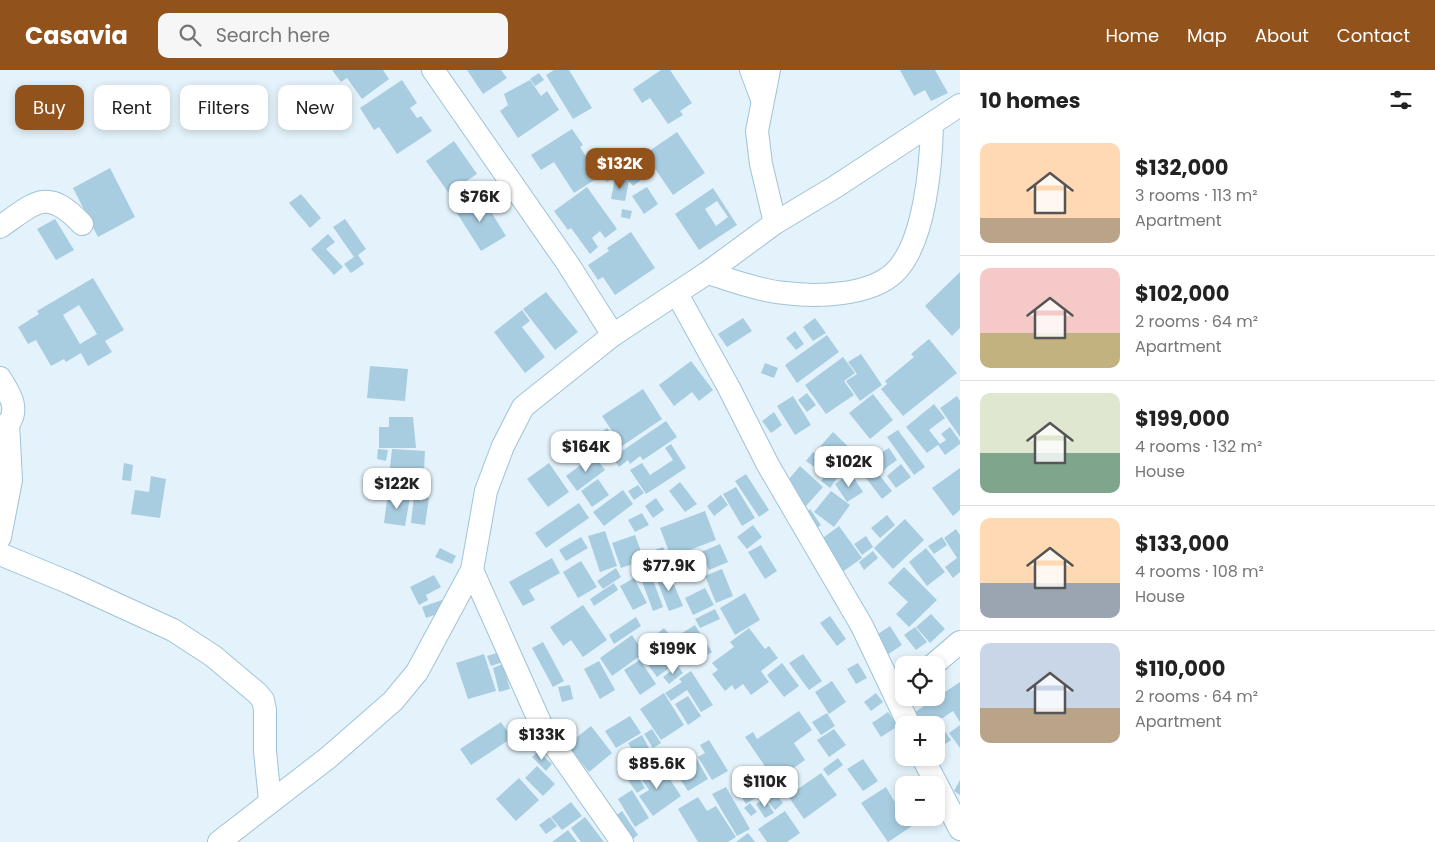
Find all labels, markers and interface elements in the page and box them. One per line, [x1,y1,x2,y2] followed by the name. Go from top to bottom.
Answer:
[158,13,508,58] search box
[25,19,128,52] text: Casavia
[176,21,204,49] icon: search
[216,22,330,49] text: Search here
[1105,23,1159,48] text: Home
[1187,23,1227,48] text: Map
[1255,23,1309,48] text: About
[1337,23,1410,48] text: Contact
[15,85,84,130] chip: Buy
[94,85,170,130] chip: Rent
[180,85,268,130] chip: Filters
[278,85,352,130] chip: New
[980,86,1080,115] text: 10 homes
[1387,86,1415,114] icon: filters
[585,148,655,190] pin: $132K
[597,152,643,175] text: $132K
[1135,153,1229,182] text: $132,000
[1020,163,1080,223] icon: home
[450,180,510,223] pin: $76K
[1135,184,1258,207] text: 3 rooms · 113 m²
[460,185,500,208] text: $76K
[1135,209,1222,232] text: Apartment
[1135,279,1230,308] text: $102,000
[1020,288,1080,348] icon: home
[1135,310,1258,333] text: 2 rooms · 64 m²
[1135,335,1222,358] text: Apartment
[1135,404,1230,433] text: $199,000
[1020,413,1080,473] icon: home
[551,430,621,473] pin: $164K
[562,435,610,458] text: $164K
[1135,435,1262,458] text: 4 rooms · 132 m²
[814,446,884,488] pin: $102K
[825,450,873,473] text: $102K
[1135,460,1185,483] text: House
[362,468,432,510] pin: $122K
[374,472,420,495] text: $122K
[1135,529,1229,558] text: $133,000
[1020,538,1080,598] icon: home
[628,550,710,592] pin: $77.9K
[642,554,696,577] text: $77.9K
[1135,560,1264,583] text: 4 rooms · 108 m²
[1135,585,1185,608] text: House
[638,632,708,675] pin: $199K
[649,637,697,660] text: $199K
[1135,654,1225,683] text: $110,000
[895,656,945,826] map controls
[895,656,945,706] button: locate
[1020,663,1080,723] icon: home
[1135,685,1258,708] text: 2 rooms · 64 m²
[1135,710,1222,733] text: Apartment
[895,716,945,766] button: +
[507,718,577,761] pin: $133K
[518,723,566,746] text: $133K
[616,748,698,790] pin: $85.6K
[628,752,686,775] text: $85.6K
[730,766,800,808] pin: $110K
[743,770,787,793] text: $110K
[895,776,945,826] button: −

